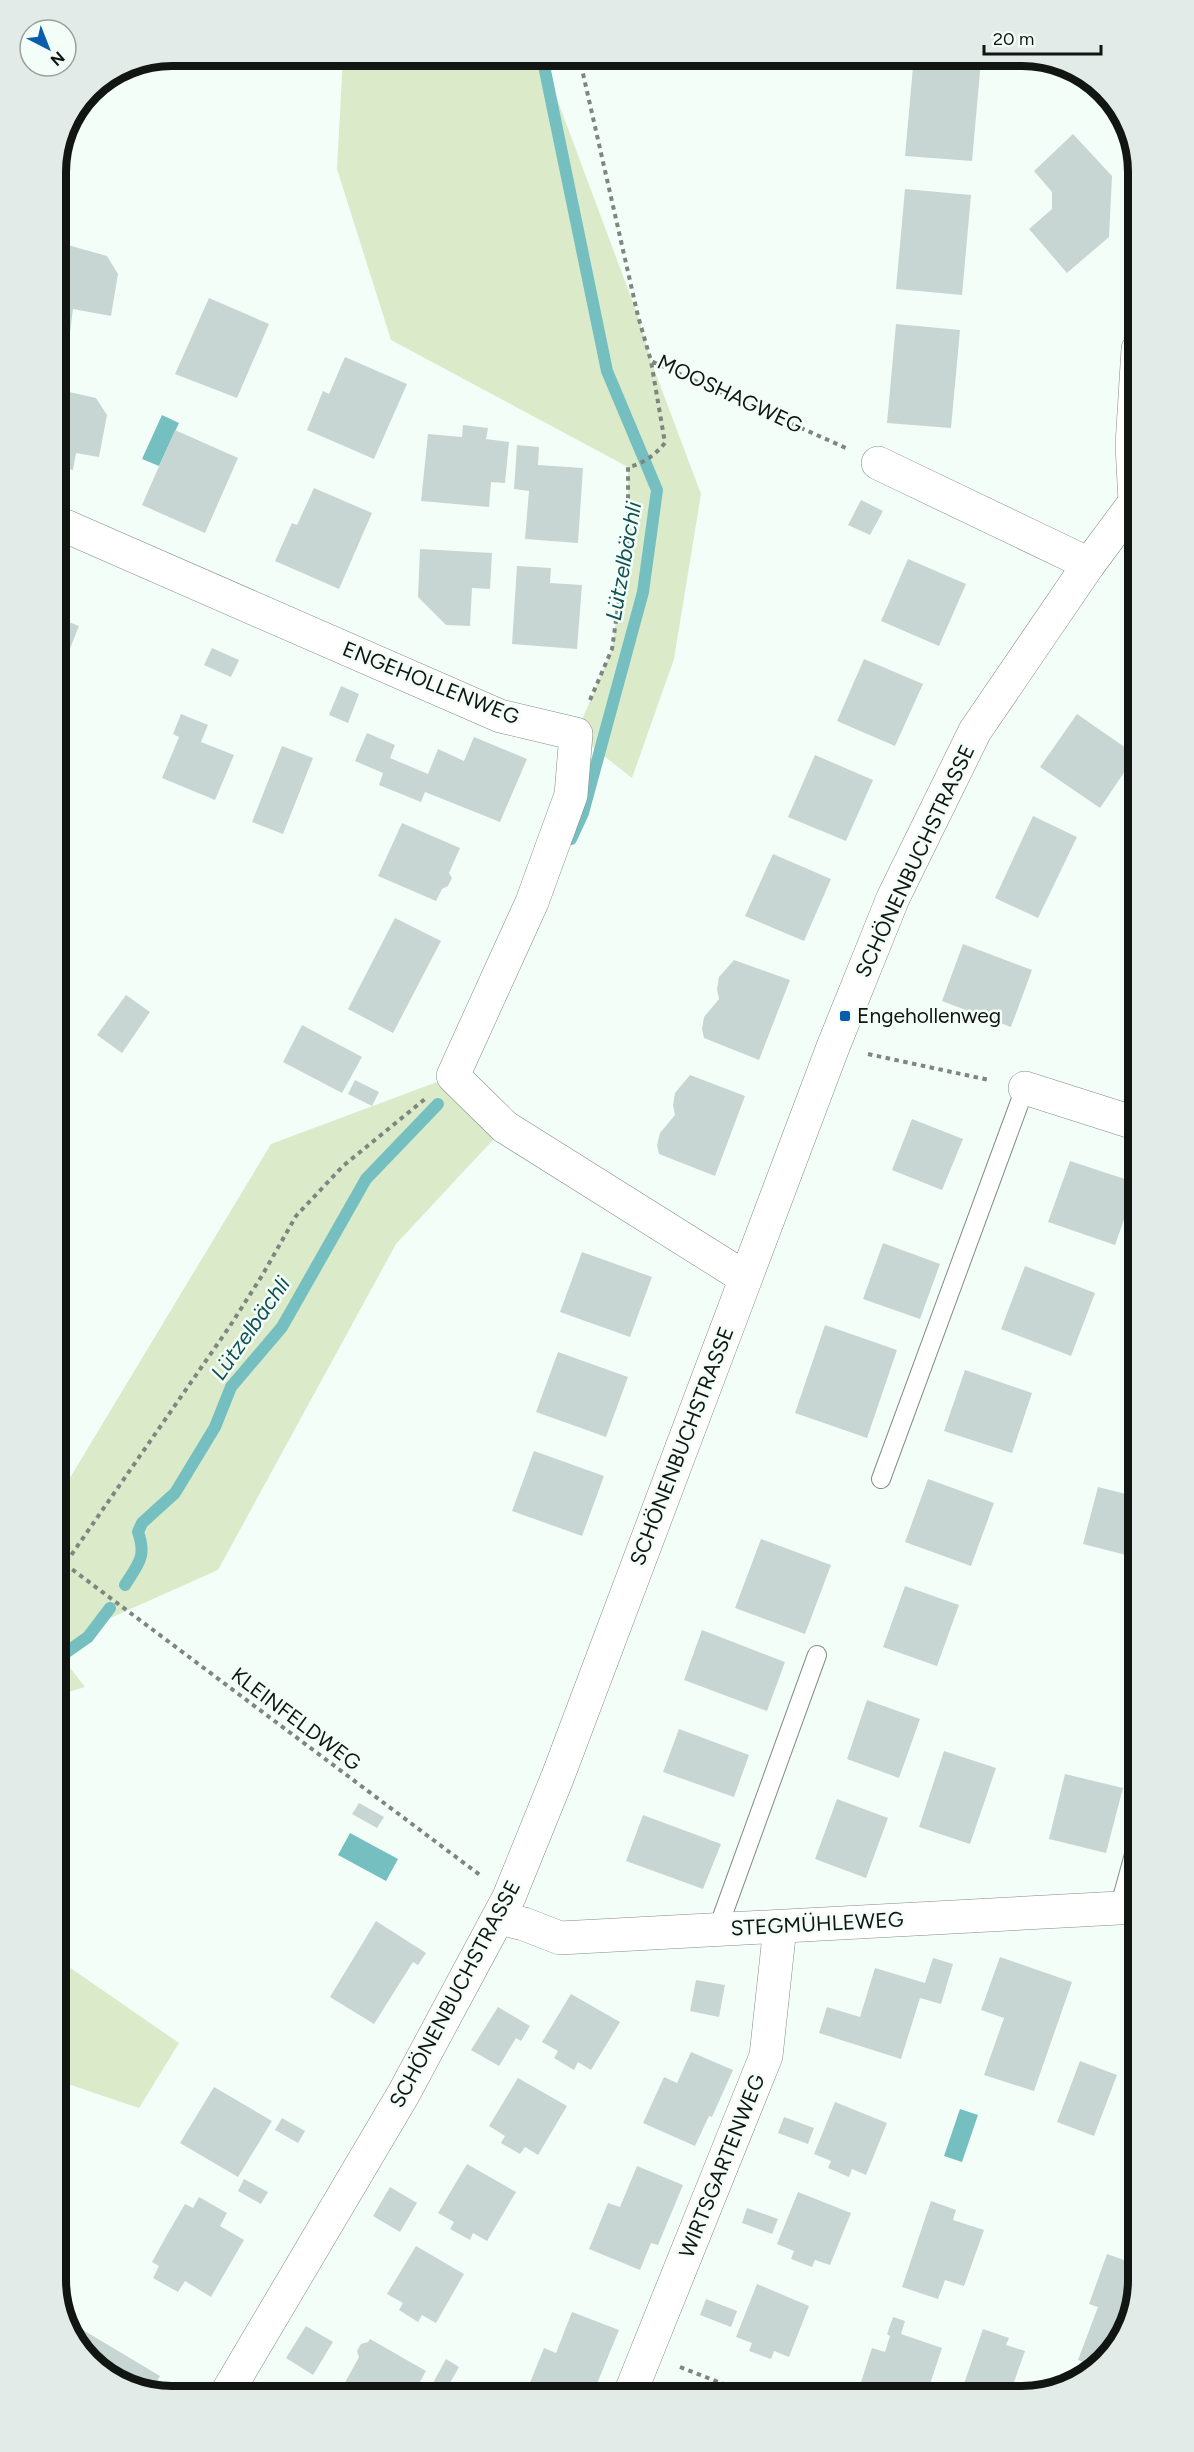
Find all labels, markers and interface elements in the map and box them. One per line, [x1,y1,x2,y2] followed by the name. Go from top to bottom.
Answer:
[18,18,78,78] north arrow
[984,18,1101,56] scale bar
[993,28,1034,50] text: 20 m
[47,48,69,70] text: N
[654,349,807,438] street label: MOOSHAGWEG
[600,499,647,623] water label: Lützelbächli
[339,636,523,729] street label: ENGEHOLLENWEG
[850,741,979,981] street label: SCHÖNENBUCHSTRASSE
[857,1003,1001,1028] place label: Engehollenweg
[838,1009,852,1023] marker: Engehollenweg
[205,1271,296,1385] water label: Lützelbächli
[624,1323,739,1569] street label: SCHÖNENBUCHSTRASSE
[227,1662,366,1775] street label: KLEINFELDWEG
[384,1876,525,2112] street label: SCHÖNENBUCHSTRASSE
[730,1906,904,1941] street label: STEGMÜHLEWEG
[673,2071,770,2261] street label: WIRTSGARTENWEG

